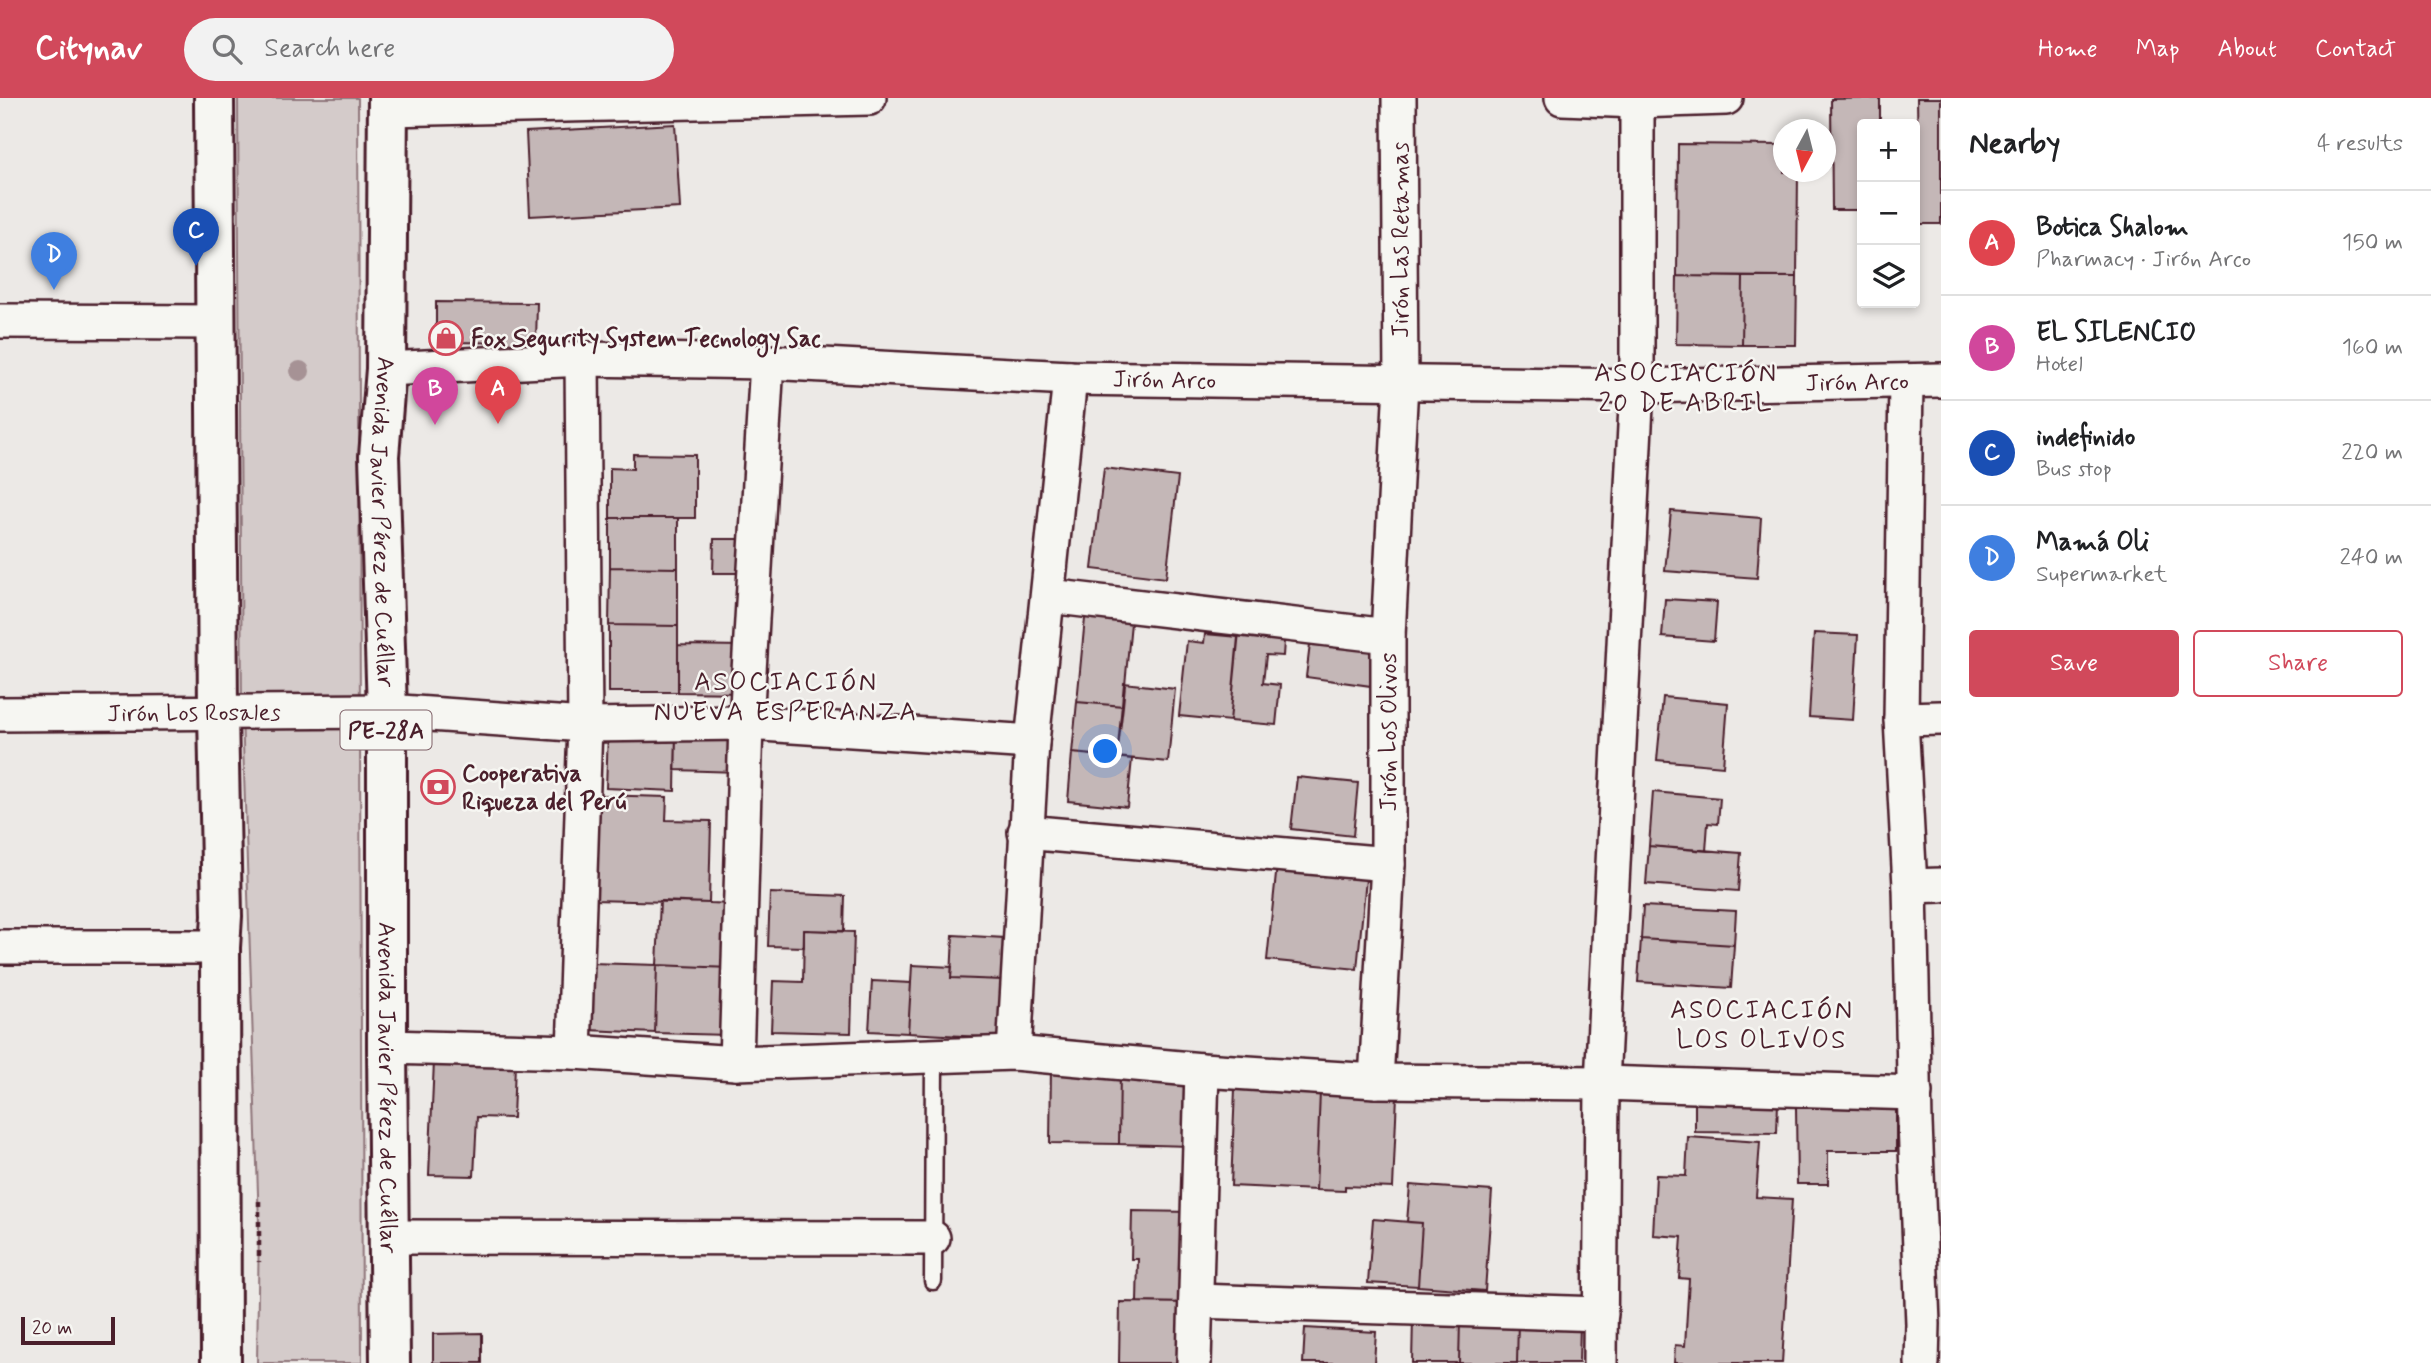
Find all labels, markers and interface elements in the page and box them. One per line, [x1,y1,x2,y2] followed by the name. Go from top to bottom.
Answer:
[184,18,674,81] search box
[35,27,142,71] text: Citynav
[208,30,246,68] icon: search
[264,32,395,66] text: Search here
[2038,34,2098,65] text: Home
[2136,34,2180,65] text: Map
[2218,34,2277,65] text: About
[2315,34,2396,65] text: Contact
[1773,119,1836,182] north arrow
[1857,119,1920,308] map controls
[1857,119,1920,182] button: +
[1969,124,2060,163] text: Nearby
[2317,129,2403,159] text: 4 results
[1386,141,1417,338] street label: Jirón Las Retamas
[1857,182,1920,245] button: −
[173,208,219,266] pin: C
[2036,211,2189,245] text: Botica Shalom
[1984,228,2000,258] text: A
[2342,228,2403,258] text: 150 m
[31,232,77,290] pin: D
[1857,245,1920,308] button: layers
[2036,245,2251,275] text: Pharmacy · Jirón Arco
[2036,316,2196,350] text: EL SILENCIO
[427,319,465,357] shop icon: Fox Segurity System Tecnology Sac
[471,324,821,358] place label: Fox Segurity System Tecnology Sac
[1985,333,1999,363] text: B
[2342,333,2403,363] text: 160 m
[2036,350,2083,380] text: Hotel
[362,356,400,689] street label: Avenida Javier Pérez de Cuéllar
[1594,357,1778,421] district label: ASOCIACIÓN 20 DE ABRIL
[1112,365,1216,397] street label: Jirón Arco
[475,366,521,424] pin: A
[412,367,458,425] pin: B
[1805,367,1909,400] street label: Jirón Arco
[2036,421,2135,455] text: indefinido
[1984,438,2000,468] text: C
[2341,438,2403,468] text: 220 m
[2036,455,2112,485] text: Bus stop
[2036,526,2149,560] text: Mamá Oli
[1984,543,2000,573] text: D
[2339,543,2403,573] text: 240 m
[2036,560,2167,590] text: Supermarket
[1969,630,2179,697] button: Save
[2193,630,2403,697] button: Share
[1374,652,1405,812] street label: Jirón Los Olivos
[654,666,918,730] district label: ASOCIACIÓN NUEVA ESPERANZA
[107,698,281,730] street label: Jirón Los Rosales
[340,710,432,750] road number: PE-28A
[1088,734,1122,768] your location
[462,759,626,818] place label: Cooperativa Riqueza del Perú
[419,768,457,806] bank icon: Cooperativa Riqueza del Perú
[370,922,403,1254] street label: Avenida Javier Pérez de Cuéllar
[1670,994,1854,1058] district label: ASOCIACIÓN LOS OLIVOS
[21,1314,116,1346] scale bar
[32,1316,72,1341] text: 20 m

